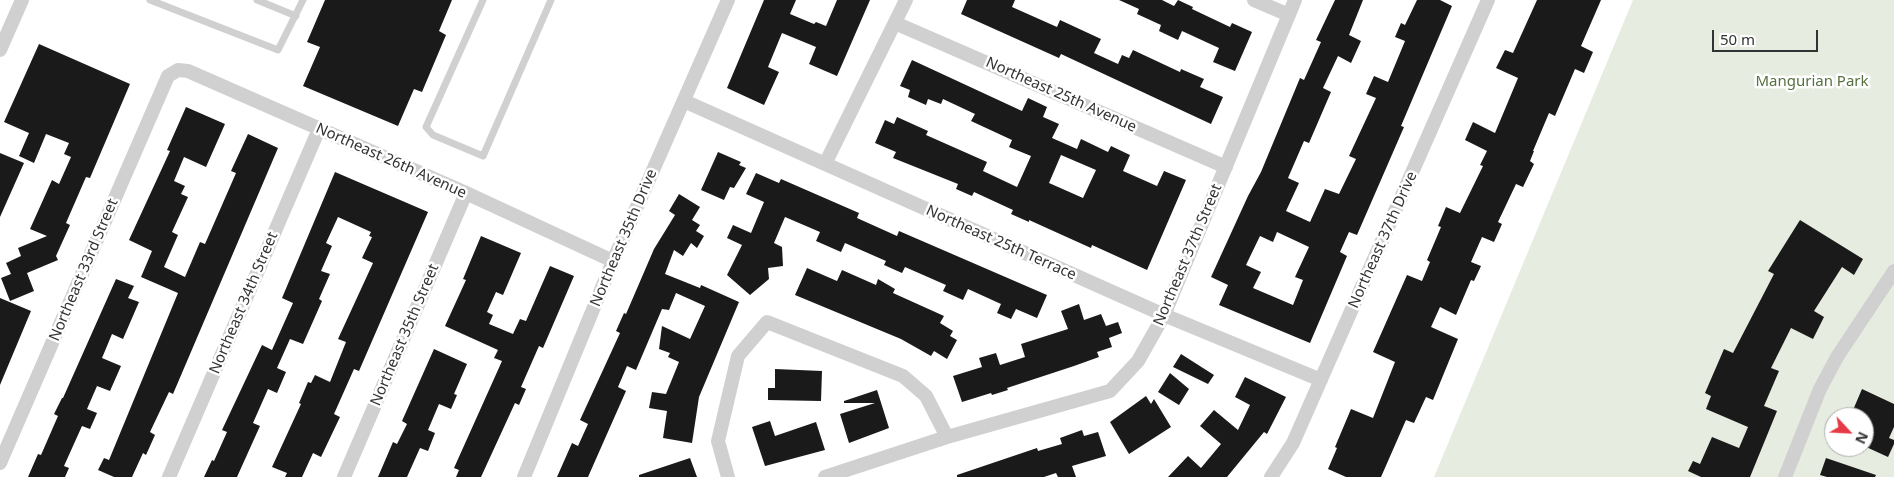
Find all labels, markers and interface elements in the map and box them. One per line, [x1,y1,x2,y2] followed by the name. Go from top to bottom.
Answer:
[1714,20,1820,52] scale bar
[1720,29,1755,49] text: 50 m
[983,54,1139,136] street label: Northeast 25th Avenue
[1755,73,1869,91] park label: Mangurian Park
[313,120,469,202] street label: Northeast 26th Avenue
[587,167,661,309] street label: Northeast 35th Drive
[1345,169,1421,311] street label: Northeast 37th Drive
[1150,181,1226,329] street label: Northeast 37th Street
[46,196,122,344] street label: Northeast 33rd Street
[923,202,1079,284] street label: Northeast 25th Terrace
[206,229,282,377] street label: Northeast 34th Street
[367,261,443,409] street label: Northeast 35th Street
[1824,407,1874,457] north arrow
[1851,429,1873,447] text: N

